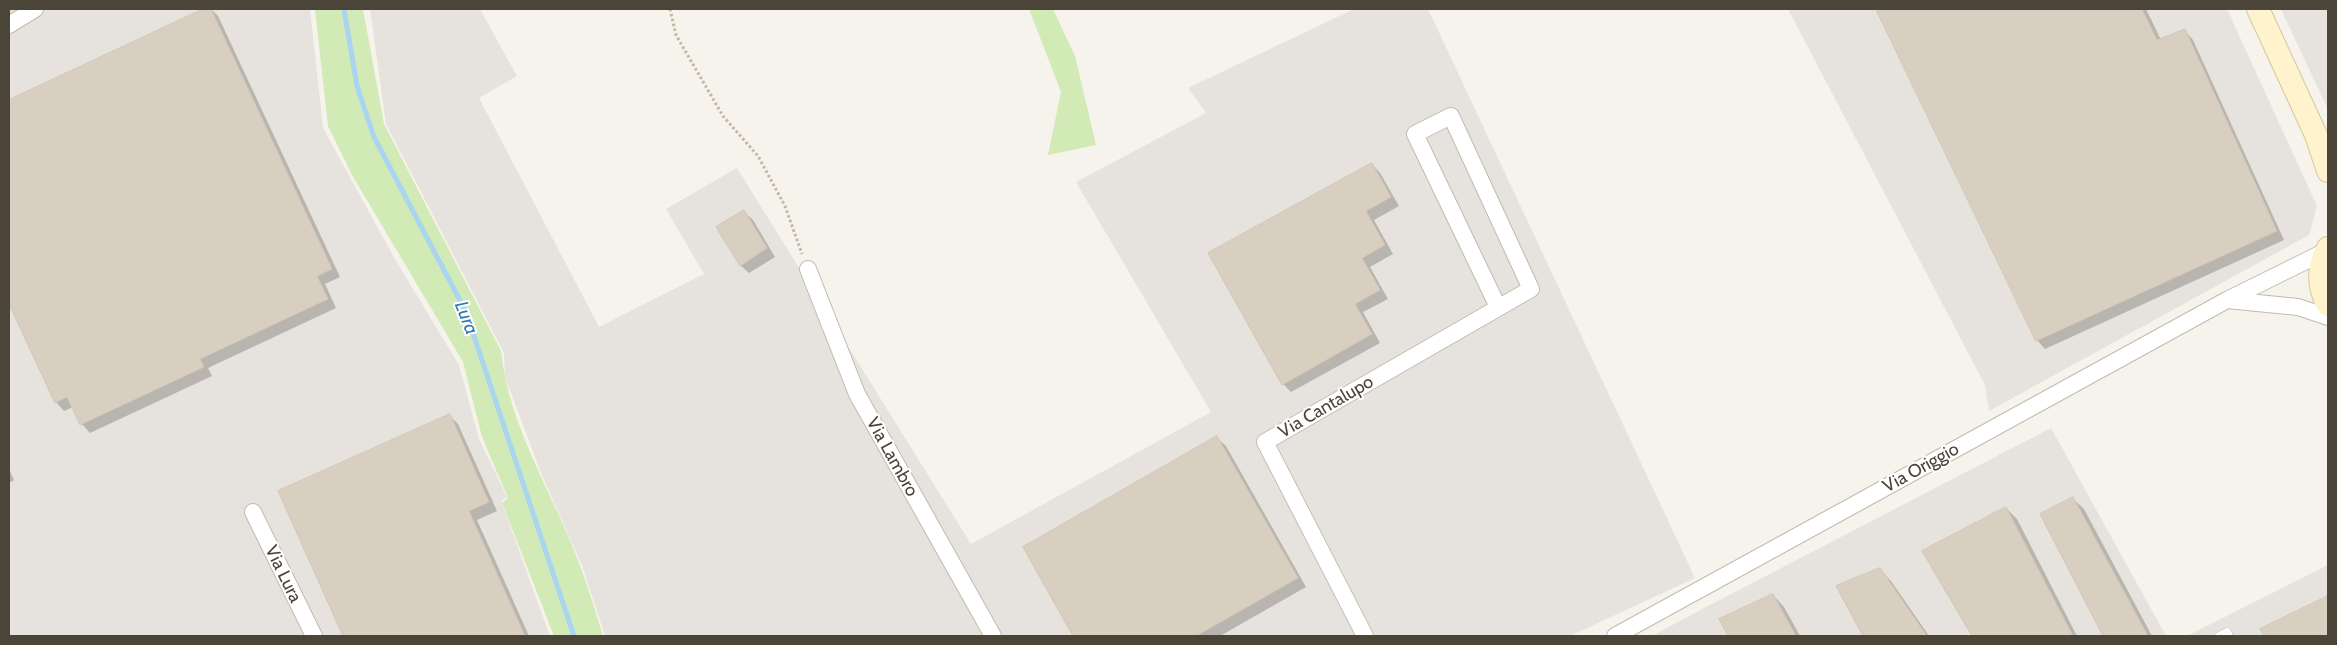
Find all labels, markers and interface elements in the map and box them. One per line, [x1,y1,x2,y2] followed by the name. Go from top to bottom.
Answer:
[449,298,483,338] water label: Lura
[1275,371,1377,443] street label: Via Cantalupo
[861,414,923,500] street label: Via Lambro
[1879,438,1963,498] street label: Via Origgio
[260,542,306,606] street label: Via Lura

